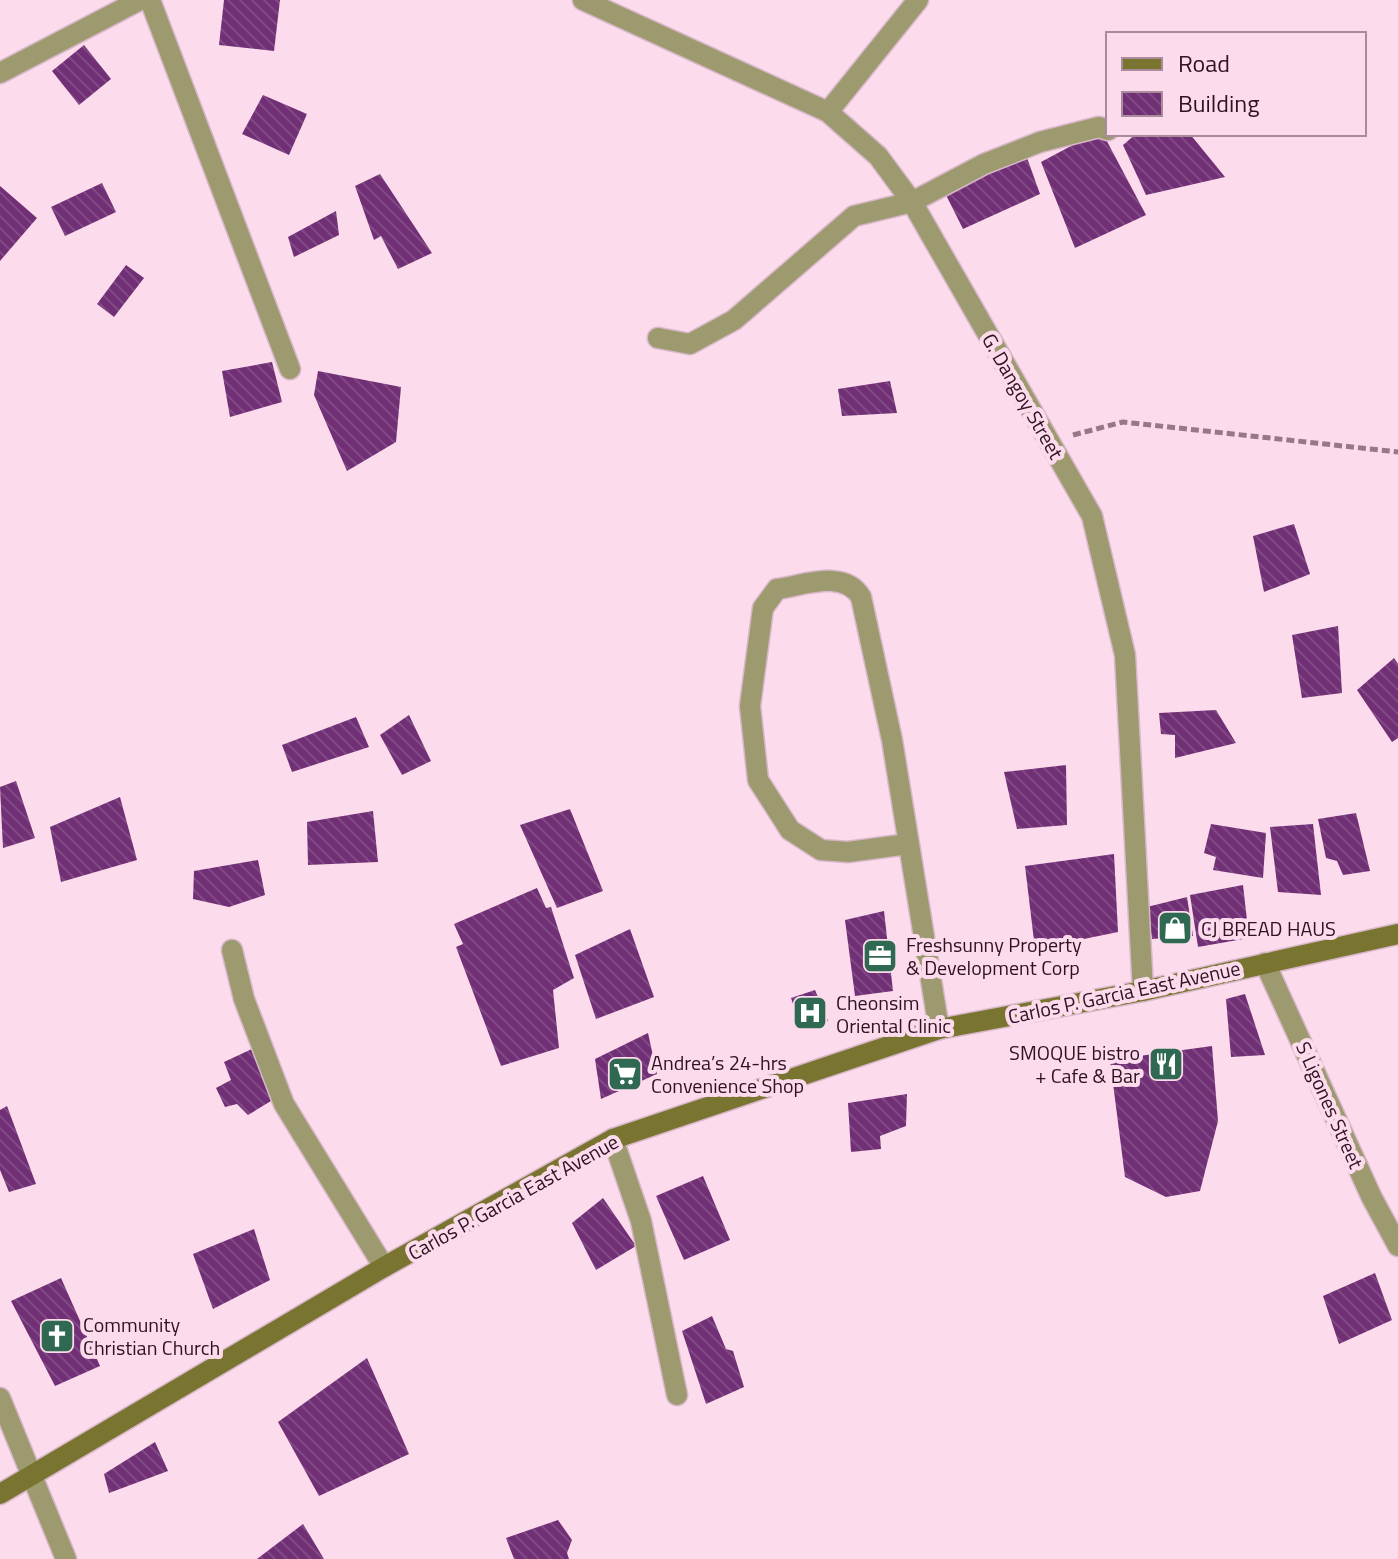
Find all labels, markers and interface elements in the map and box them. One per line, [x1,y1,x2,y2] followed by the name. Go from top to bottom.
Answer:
[1106,32,1366,136] legend
[1178,45,1230,81] text: Road
[1178,85,1260,121] text: Building
[974,327,1072,465] street label: G. Dangoy Street
[1156,909,1194,947] shop icon: CJ BREAD HAUS
[1201,913,1336,944] place label: CJ BREAD HAUS
[906,929,1082,983] place label: Freshsunny Property & Development Corp
[861,937,899,975] office icon: Freshsunny Property & Development Corp
[1005,952,1243,1032] street label: Carlos P. Garcia East Avenue
[836,987,951,1041] place label: Cheonsim Oriental Clinic
[791,994,829,1032] hospital icon: Cheonsim Oriental Clinic
[1009,1037,1140,1091] place label: SMOQUE bistro + Cafe & Bar
[1288,1037,1372,1173] street label: S Ligones Street
[1147,1045,1185,1083] restaurant icon: SMOQUE bistro + Cafe & Bar
[651,1047,804,1101] place label: Andrea’s 24-hrs Convenience Shop
[606,1055,644,1093] supermarket icon: Andrea’s 24-hrs Convenience Shop
[402,1126,624,1268] street label: Carlos P. Garcia East Avenue
[83,1309,220,1363] place label: Community Christian Church
[38,1317,76,1355] church icon: Community Christian Church

